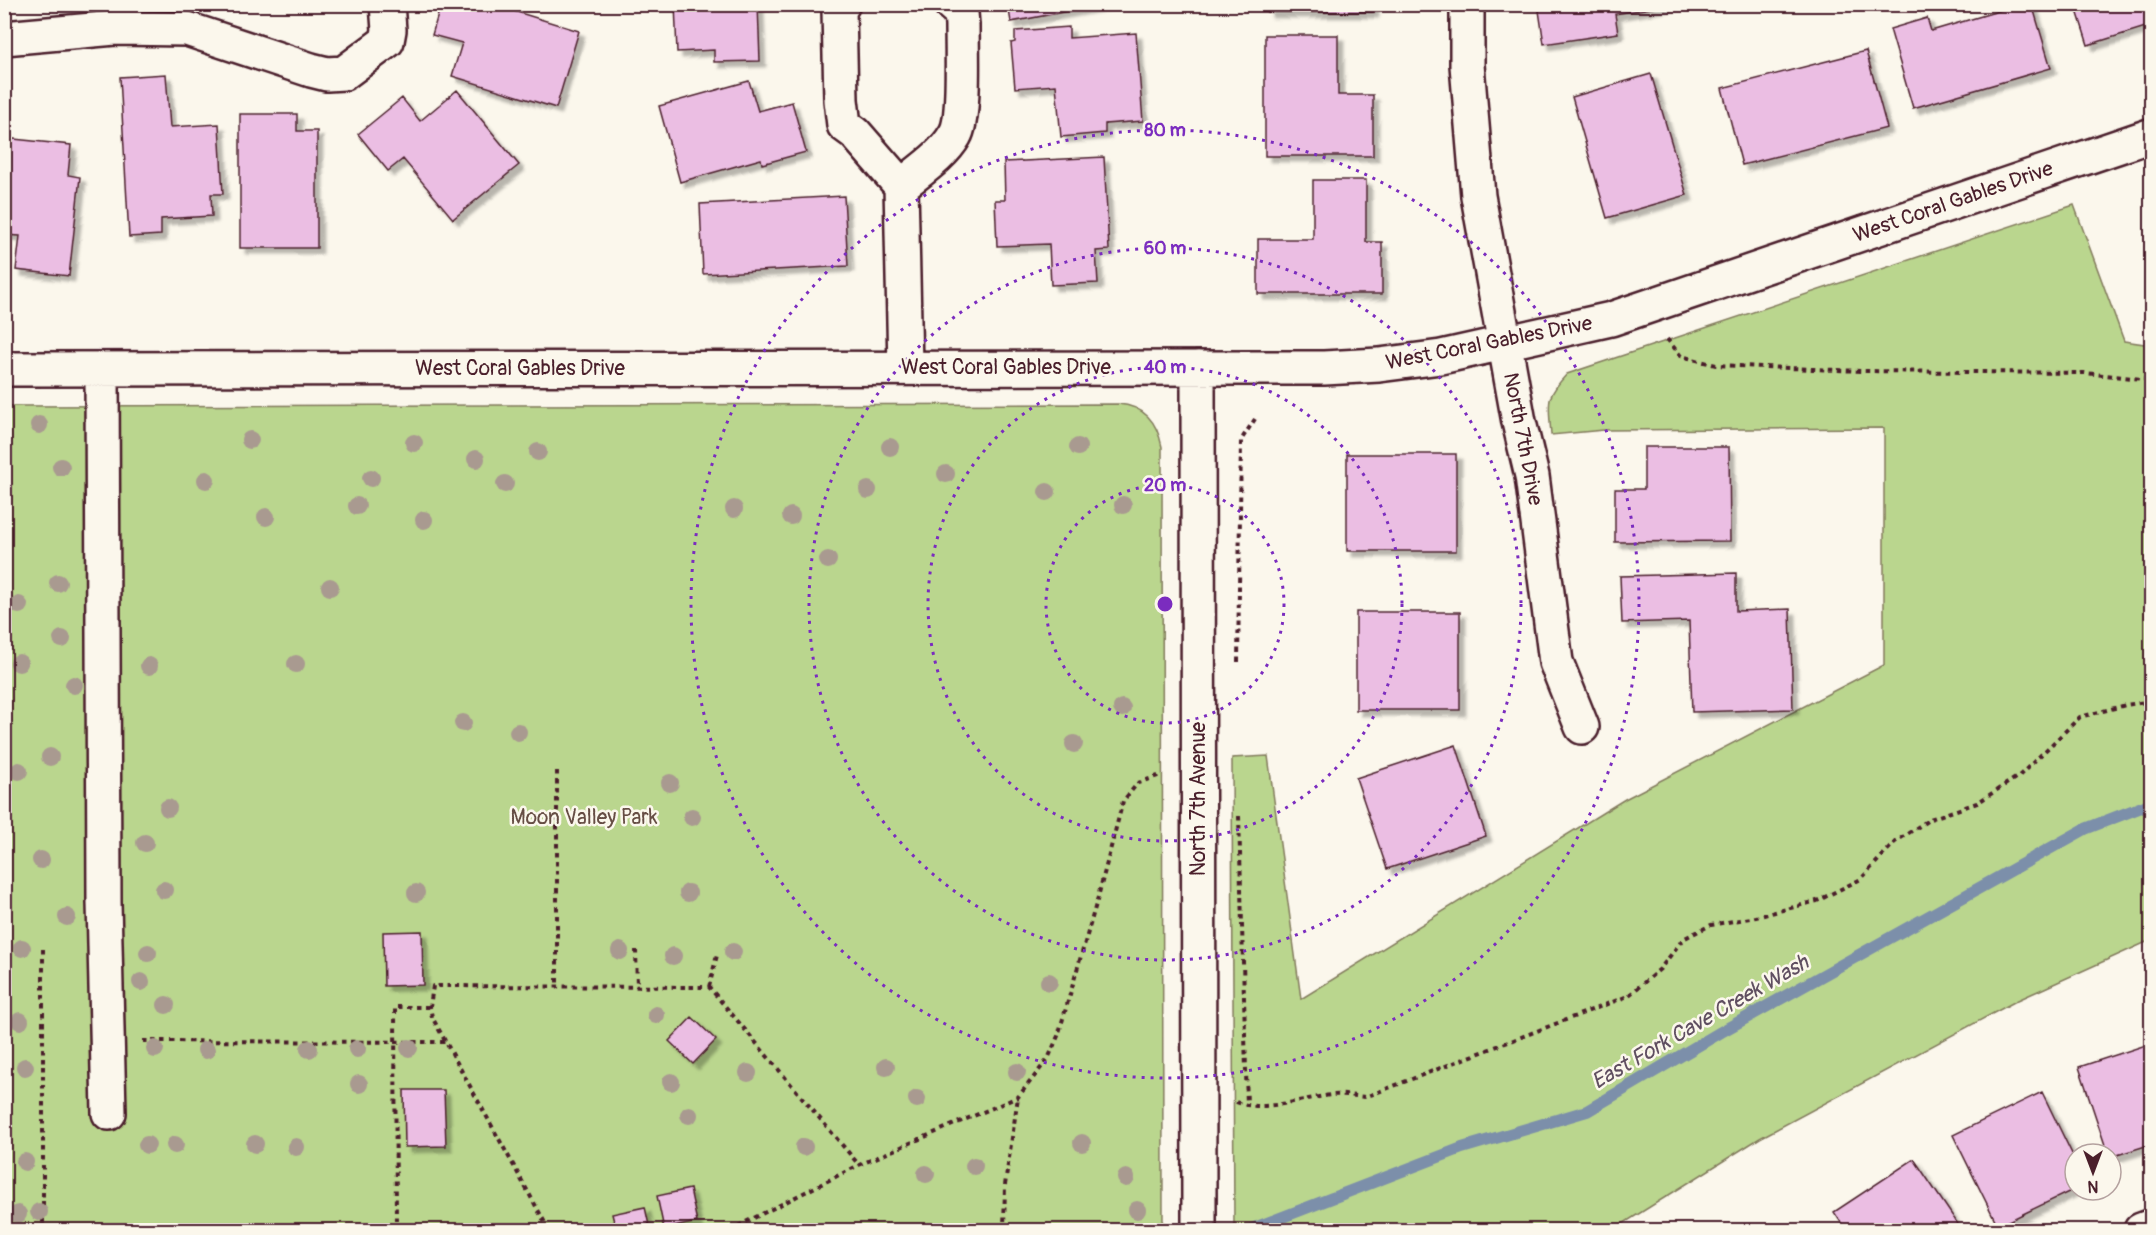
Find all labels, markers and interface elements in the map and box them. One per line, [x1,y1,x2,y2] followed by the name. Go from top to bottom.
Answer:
[1144,119,1186,142] text: 80 m
[1849,155,2057,249] street label: West Coral Gables Drive
[1144,237,1186,260] text: 60 m
[1383,310,1595,376] street label: West Coral Gables Drive
[901,354,1112,381] street label: West Coral Gables Drive
[415,355,626,382] street label: West Coral Gables Drive
[1144,356,1186,379] text: 40 m
[1497,370,1549,508] street label: North 7th Drive
[1144,474,1186,497] text: 20 m
[1155,594,1175,614] centre of rings
[1185,721,1212,876] street label: North 7th Avenue
[511,804,658,831] park label: Moon Valley Park
[1586,948,1815,1096] water label: East Fork Cave Creek Wash
[2063,1142,2123,1202] north arrow
[2087,1176,2098,1196] text: N

